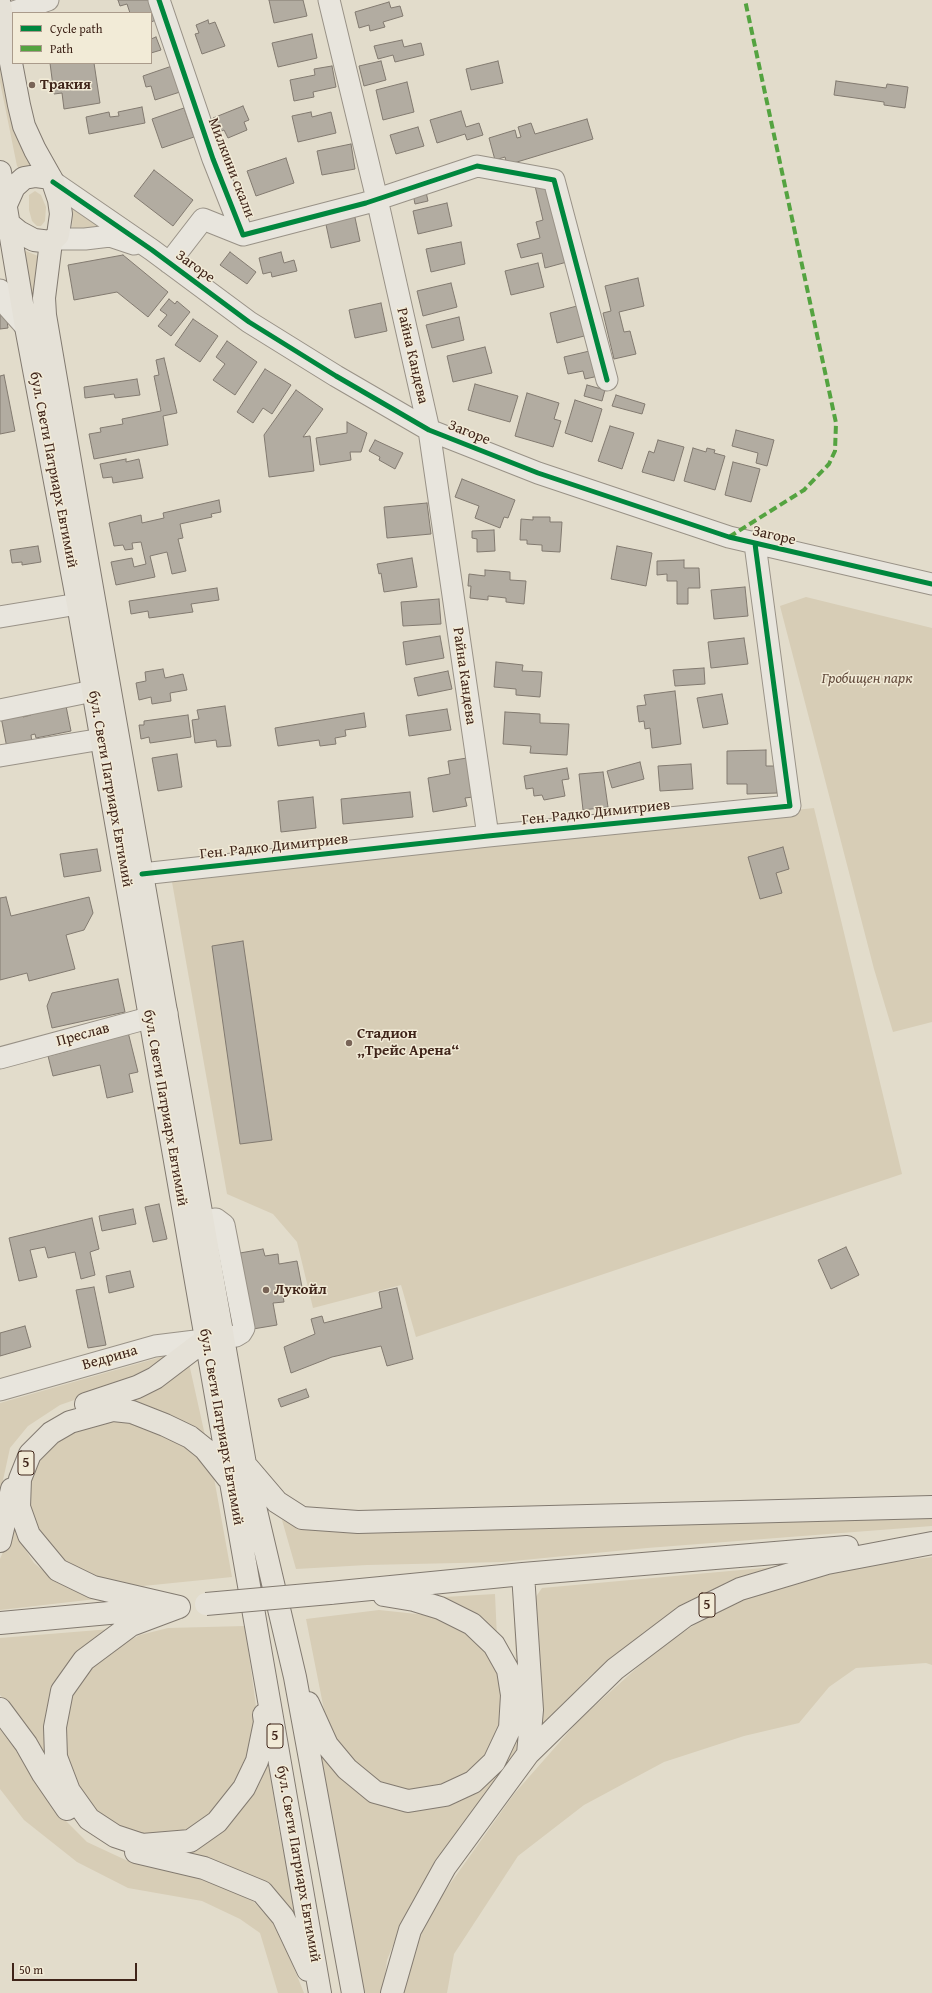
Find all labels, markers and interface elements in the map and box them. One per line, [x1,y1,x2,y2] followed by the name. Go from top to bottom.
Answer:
[12,12,152,64] legend
[50,20,102,37] text: Cycle path
[50,40,73,57] text: Path
[40,76,91,94] place label: Тракия
[27,80,37,90] marker: Тракия
[204,116,258,220] street label: Милкини скали
[172,247,218,287] street label: Загоре
[392,306,432,406] street label: Райна Кандева
[25,370,81,570] street label: бул. Свети Патриарх Евтимий
[445,416,493,450] street label: Загоре
[751,522,797,550] street label: Загоре
[448,626,480,726] street label: Райна Кандева
[821,670,913,688] park label: Гробищен парк
[84,689,136,889] street label: бул. Свети Патриарх Евтимий
[521,796,671,830] street label: Ген. Радко Димитриев
[199,830,349,864] street label: Ген. Радко Димитриев
[139,1008,191,1208] street label: бул. Свети Патриарх Евтимий
[55,1019,111,1051] street label: Преслав
[357,1025,459,1060] place label: Стадион „Трейс Арена“
[344,1038,354,1048] marker: Стадион „Трейс Арена“
[274,1281,327,1299] place label: Лукойл
[261,1285,271,1295] marker: Лукойл
[195,1327,247,1527] street label: бул. Свети Патриарх Евтимий
[80,1342,140,1374] street label: Ведрина
[18,1451,34,1475] road number: 5
[699,1593,715,1617] road number: 5
[267,1724,283,1748] road number: 5
[272,1764,324,1964] street label: бул. Свети Патриарх Евтимий
[14,1955,139,1981] scale bar
[19,1961,43,1978] text: 50 m

